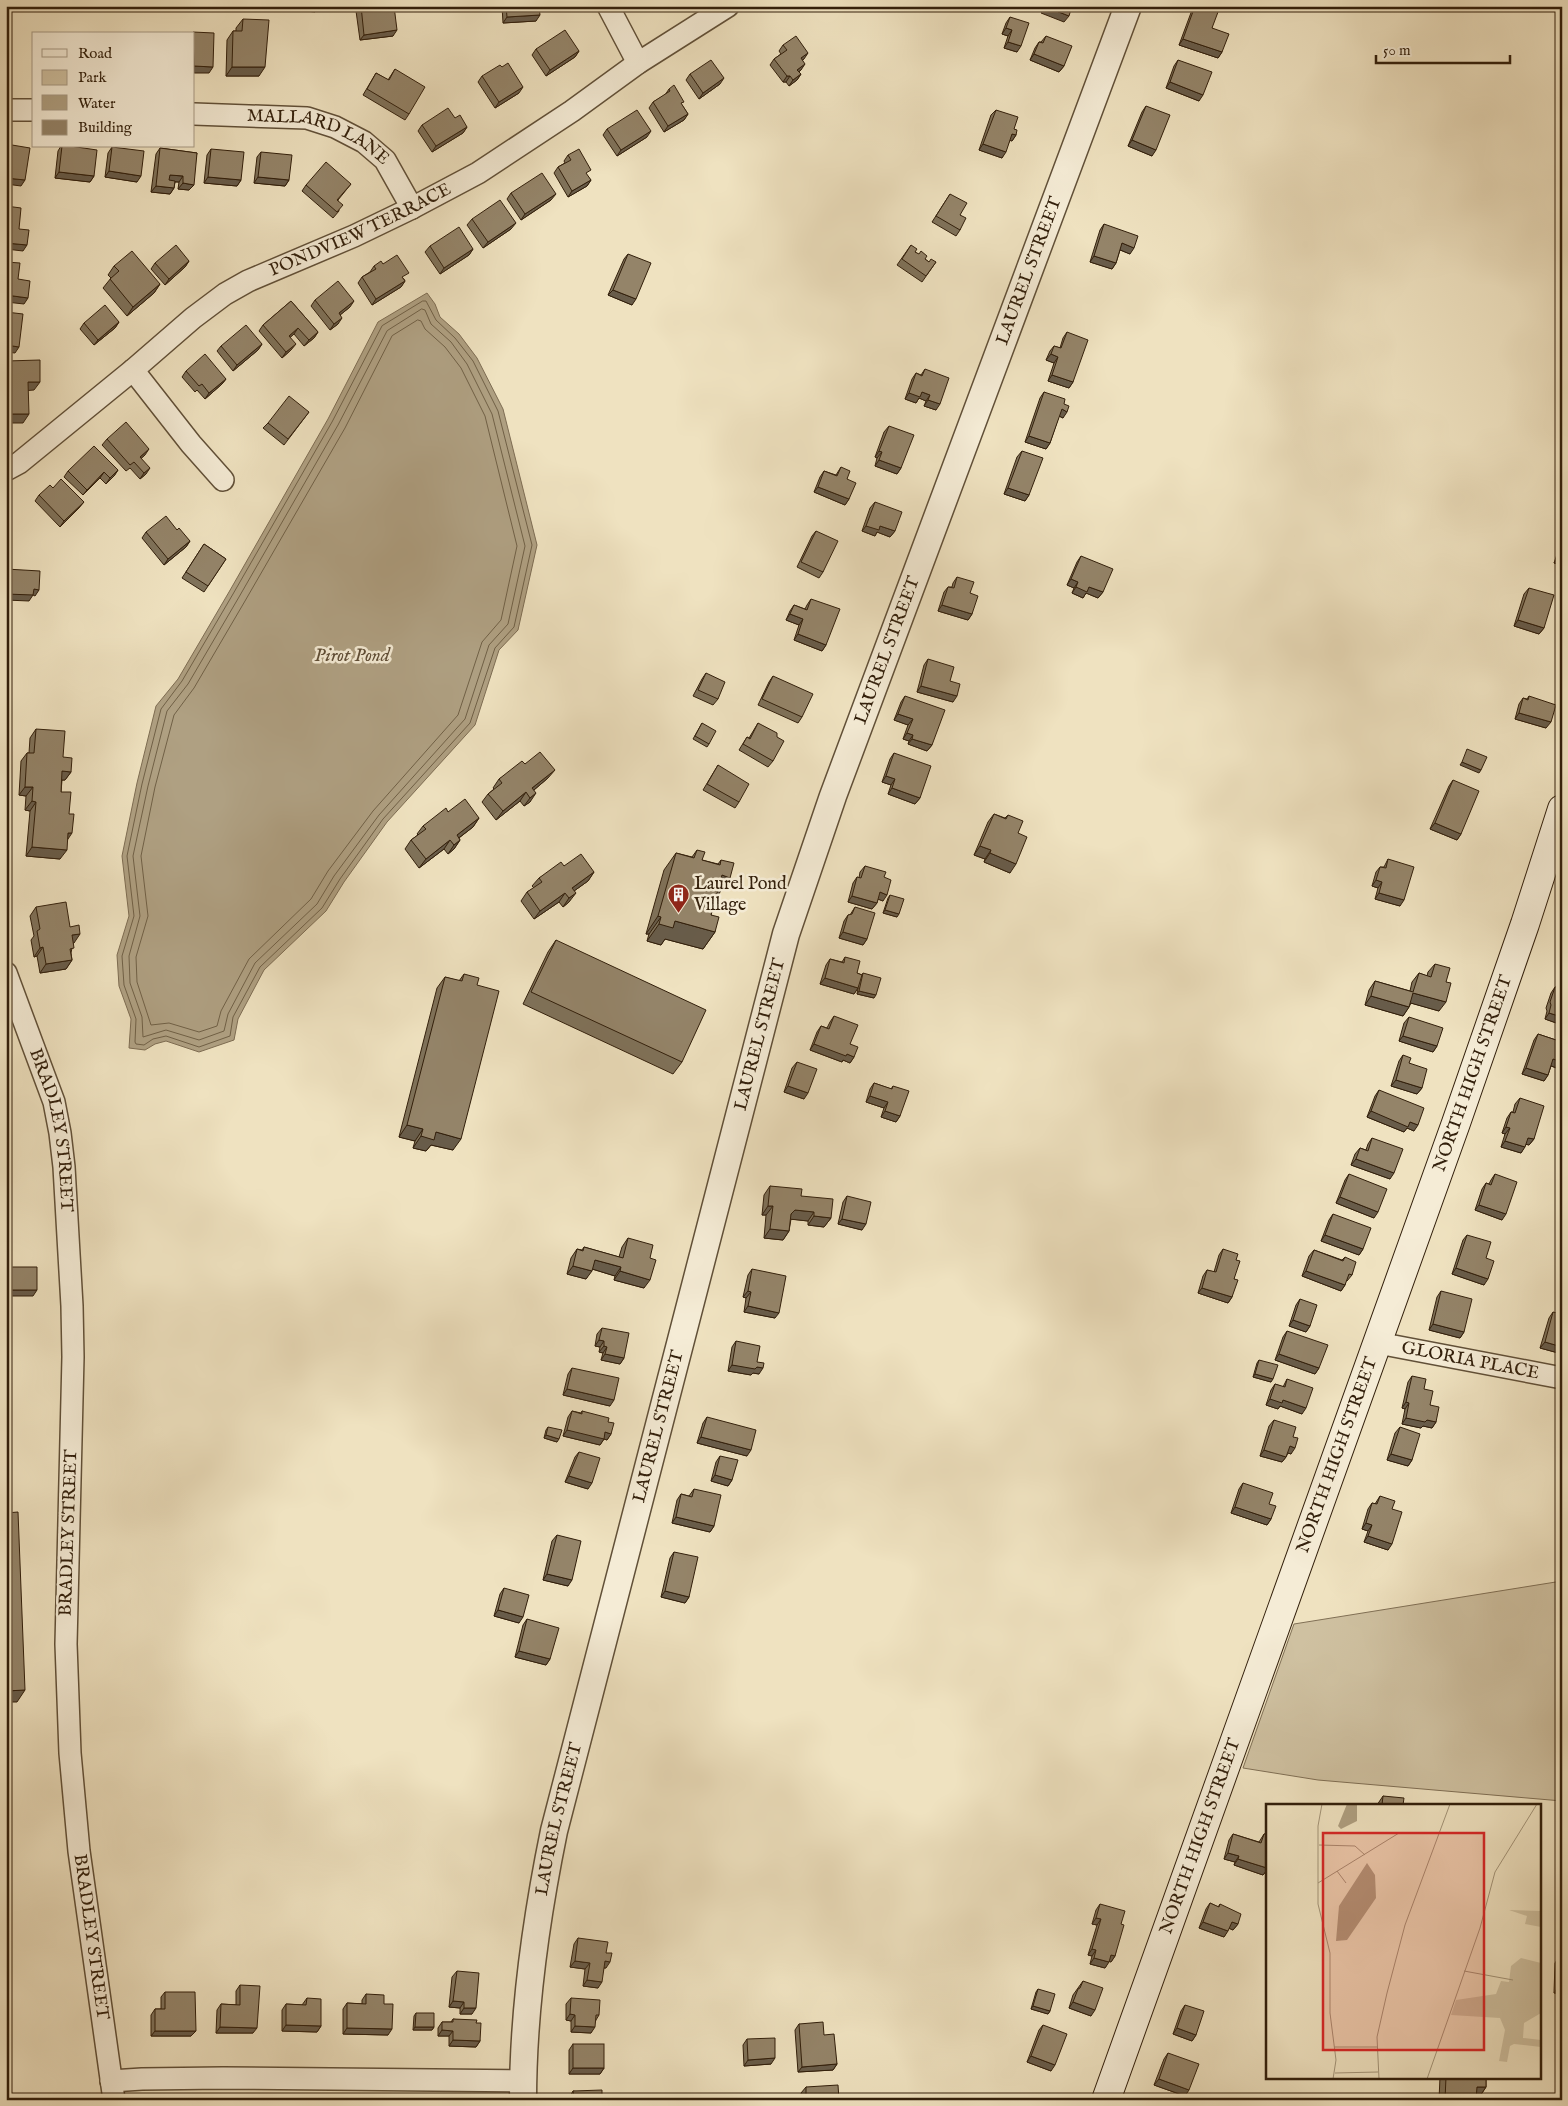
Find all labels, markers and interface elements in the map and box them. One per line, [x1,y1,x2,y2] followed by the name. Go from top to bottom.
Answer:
[32,32,195,148] legend
[1376,32,1509,64] scale bar
[1383,41,1411,60] text: 50 m
[78,44,113,63] text: Road
[78,68,108,87] text: Park
[78,94,116,113] text: Water
[247,104,394,170] street label: MALLARD LANE
[78,118,133,137] text: Building
[266,178,455,282] street label: PONDVIEW TERRACE
[991,194,1067,348] street label: LAUREL STREET
[849,573,926,728] street label: LAUREL STREET
[314,644,391,668] water label: Pirot Pond
[693,873,787,917] place label: Laurel Pond Village
[666,882,690,913] building icon: Laurel Pond Village
[729,956,791,1113] street label: LAUREL STREET
[1428,972,1518,1175] street label: NORTH HIGH STREET
[24,1045,78,1213] street label: BRADLEY STREET
[1400,1336,1541,1385] street label: GLORIA PLACE
[628,1348,689,1505] street label: LAUREL STREET
[1291,1354,1383,1556] street label: NORTH HIGH STREET
[55,1449,83,1617] street label: BRADLEY STREET
[1155,1735,1246,1938] street label: NORTH HIGH STREET
[531,1740,588,1897] street label: LAUREL STREET
[1266,1804,1540,2078] inset map
[68,1853,114,2021] street label: BRADLEY STREET

